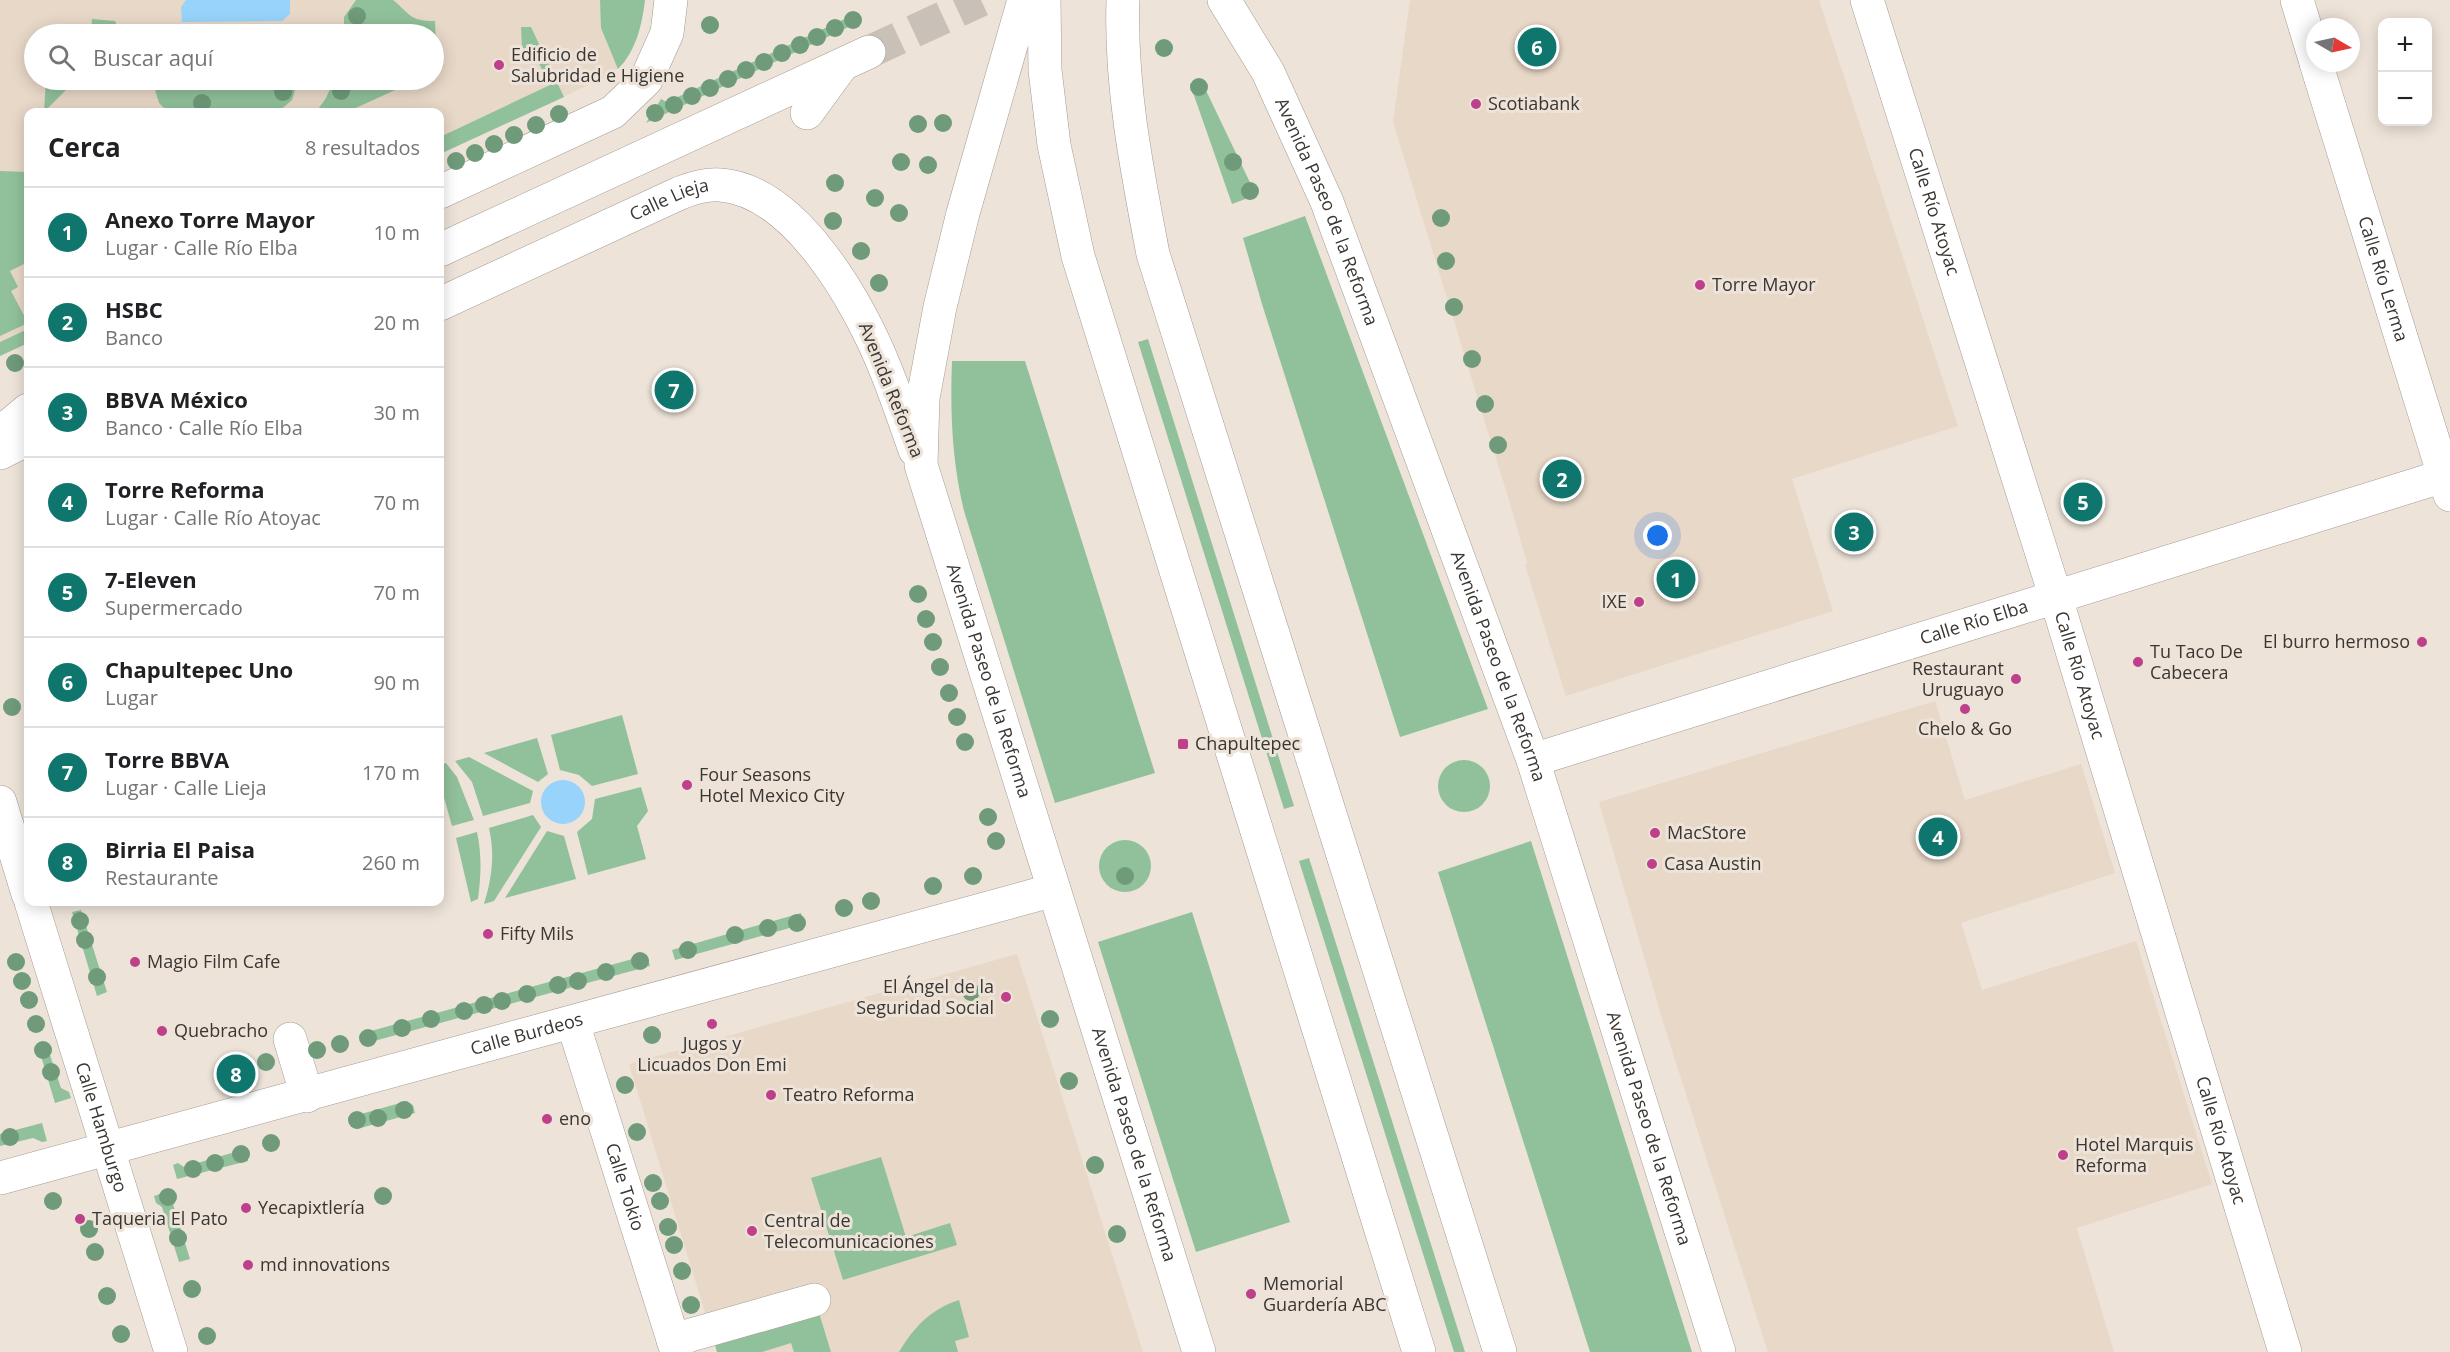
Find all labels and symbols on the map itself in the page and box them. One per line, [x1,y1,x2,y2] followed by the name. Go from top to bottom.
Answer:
[2306,18,2360,72] north arrow
[1518,24,1556,70] pin: 6
[511,42,684,87] place label: Edificio de Salubridad e Higiene
[492,58,506,72] marker: Edificio de Salubridad e Higiene
[1488,91,1580,115] place label: Scotiabank
[1270,94,1385,329] street label: Avenida Paseo de la Reforma
[1469,97,1483,111] marker: Scotiabank
[1903,144,1966,279] street label: Calle Río Atoyac
[625,172,710,226] street label: Calle Lieja
[2353,213,2415,344] street label: Calle Río Lerma
[1712,272,1816,296] place label: Torre Mayor
[1693,278,1707,292] marker: Torre Mayor
[854,318,930,461] street label: Avenida Reforma
[654,368,694,412] pin: 7
[1542,456,1582,502] pin: 2
[2064,480,2102,524] pin: 5
[1834,510,1874,554] pin: 3
[1643,521,1672,550] your location
[1446,547,1552,784] street label: Avenida Paseo de la Reforma
[1656,556,1696,602] pin: 1
[942,560,1038,800] street label: Avenida Paseo de la Reforma
[1602,589,1627,613] place label: IXE
[1917,593,2031,650] street label: Calle Río Elba
[1632,595,1646,609] marker: IXE
[2050,608,2111,742] street label: Calle Río Atoyac
[2263,629,2410,653] place label: El burro hermoso
[2415,635,2429,649] marker: El burro hermoso
[2150,639,2243,684] place label: Tu Taco De Cabecera
[2131,655,2145,669] marker: Tu Taco De Cabecera
[1912,656,2004,701] place label: Restaurant Uruguayo
[2009,672,2023,686] marker: Restaurant Uruguayo
[1958,702,1972,716] marker: Chelo & Go
[1918,716,2012,740] place label: Chelo & Go
[1195,731,1301,755] place label: Chapultepec
[1176,737,1190,751] marker: Chapultepec
[699,762,846,807] place label: Four Seasons Hotel Mexico City
[680,778,694,792] marker: Four Seasons Hotel Mexico City
[1918,814,1958,860] pin: 4
[1667,820,1746,844] place label: MacStore
[1648,826,1662,840] marker: MacStore
[1664,851,1762,875] place label: Casa Austin
[1645,857,1659,871] marker: Casa Austin
[500,921,574,945] place label: Fifty Mils
[481,927,495,941] marker: Fifty Mils
[147,949,280,973] place label: Magio Film Cafe
[128,955,142,969] marker: Magio Film Cafe
[856,974,994,1019] place label: El Ángel de la Seguridad Social
[999,990,1013,1004] marker: El Ángel de la Seguridad Social
[467,1006,585,1060] street label: Calle Burdeos
[1602,1008,1698,1248] street label: Avenida Paseo de la Reforma
[705,1017,719,1031] marker: Jugos y Licuados Don Emi
[174,1018,268,1042] place label: Quebracho
[155,1024,169,1038] marker: Quebracho
[1087,1024,1183,1264] street label: Avenida Paseo de la Reforma
[637,1031,787,1076] place label: Jugos y Licuados Don Emi
[216,1052,256,1096] pin: 8
[71,1059,134,1195] street label: Calle Hamburgo
[2191,1073,2253,1207] street label: Calle Río Atoyac
[783,1082,914,1106] place label: Teatro Reforma
[764,1088,778,1102] marker: Teatro Reforma
[559,1106,591,1130] place label: eno
[540,1112,554,1126] marker: eno
[2075,1132,2194,1177] place label: Hotel Marquis Reforma
[601,1140,651,1234] street label: Calle Tokio
[2056,1148,2070,1162] marker: Hotel Marquis Reforma
[258,1195,365,1219] place label: Yecapixtlería
[239,1201,253,1215] marker: Yecapixtlería
[92,1206,228,1230] place label: Taqueria El Pato
[764,1208,934,1253] place label: Central de Telecomunicaciones
[73,1212,87,1226] marker: Taqueria El Pato
[745,1224,759,1238] marker: Central de Telecomunicaciones
[260,1252,390,1276] place label: md innovations
[241,1258,255,1272] marker: md innovations
[1263,1271,1387,1316] place label: Memorial Guardería ABC
[1244,1287,1258,1301] marker: Memorial Guardería ABC

